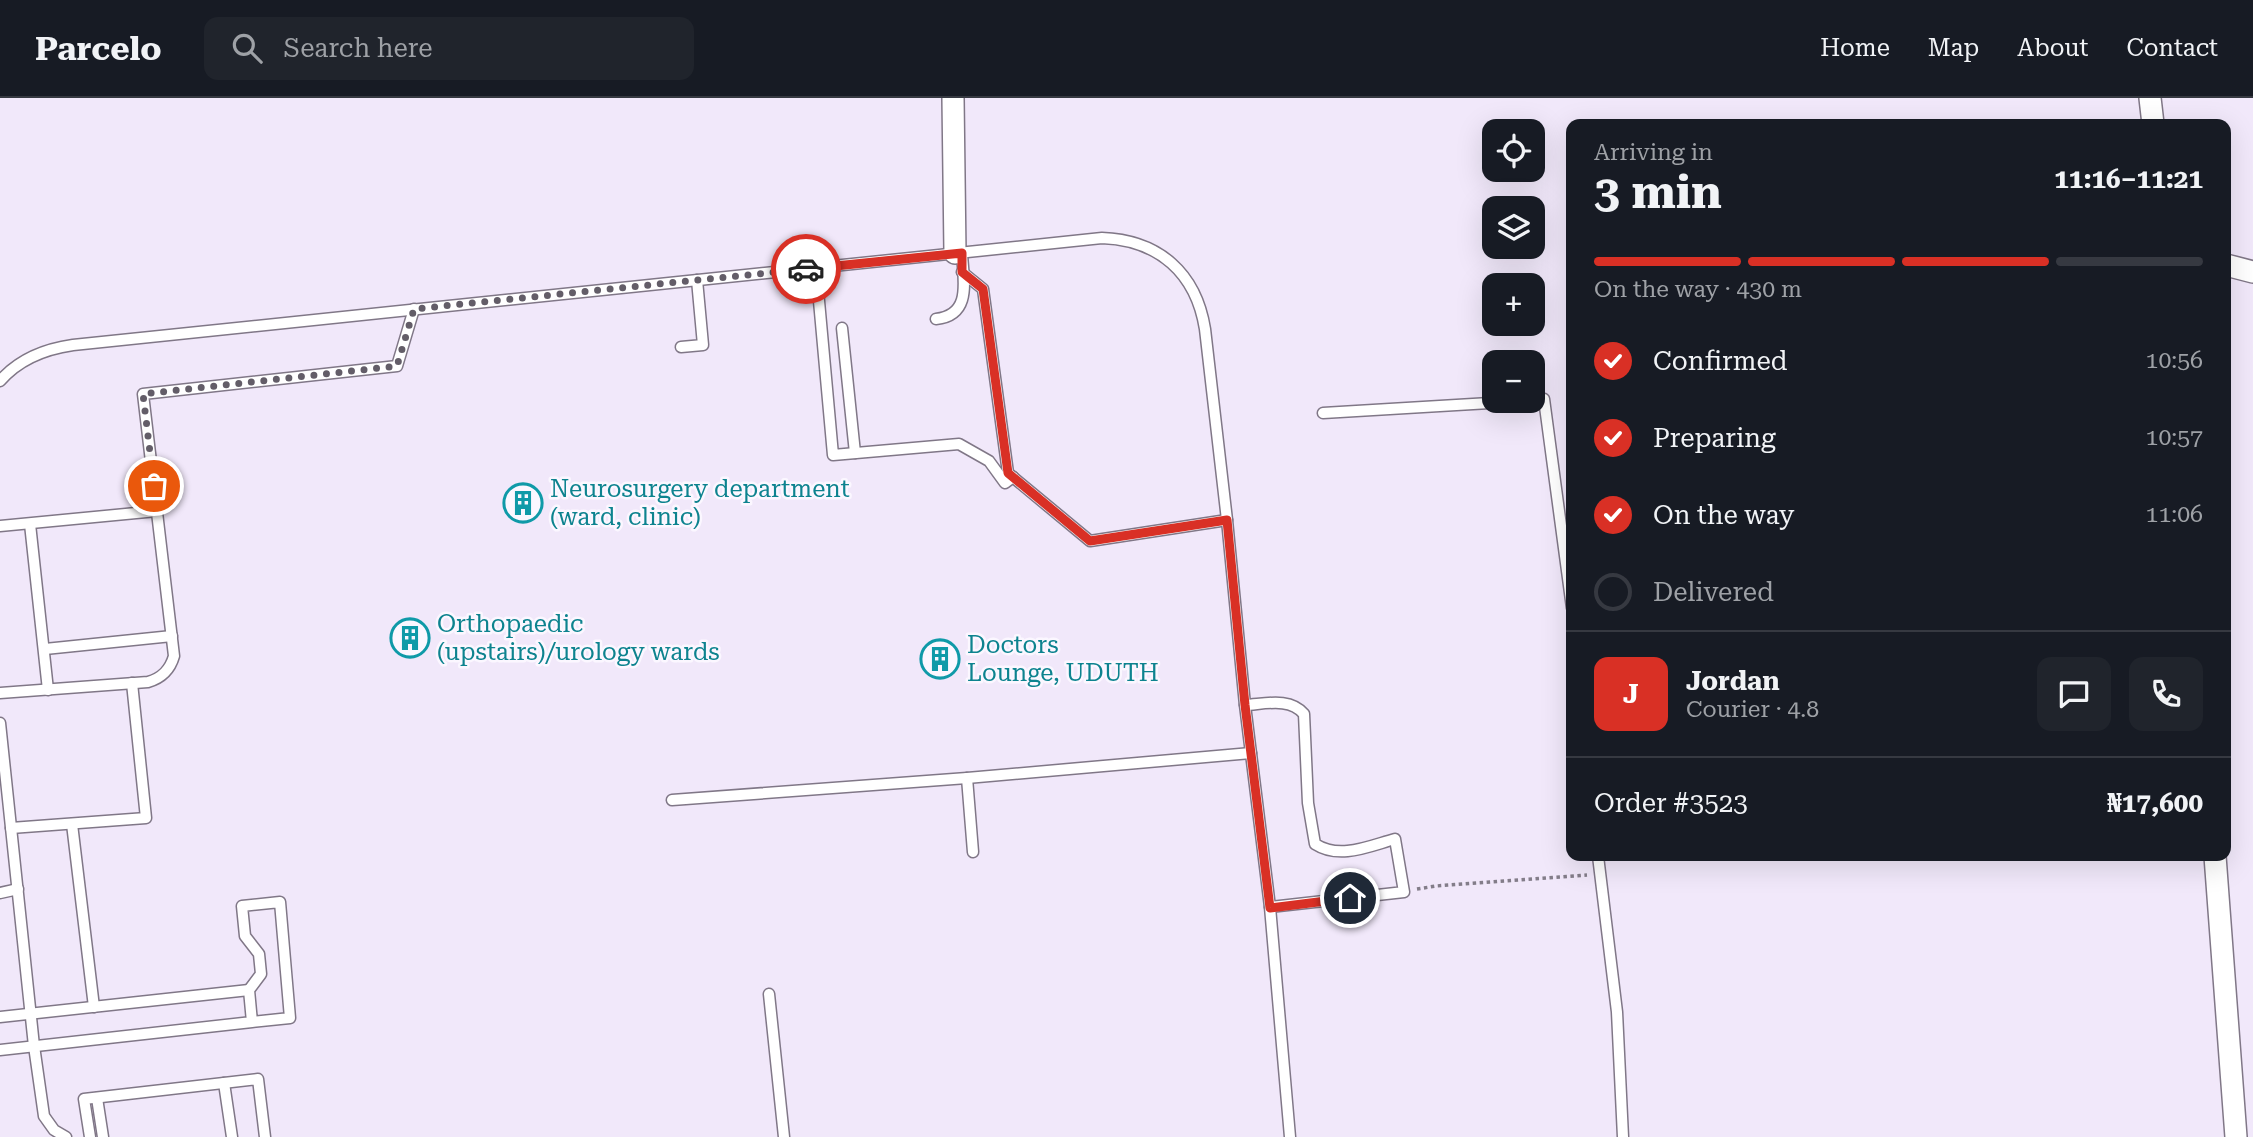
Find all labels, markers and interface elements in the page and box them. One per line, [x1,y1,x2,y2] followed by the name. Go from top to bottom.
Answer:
[204,17,694,80] search box
[35,29,162,68] text: Parcelo
[228,29,266,67] icon: search
[284,33,433,63] text: Search here
[1820,34,1890,62] text: Home
[1928,34,1979,62] text: Map
[2017,34,2088,62] text: About
[2126,34,2218,62] text: Contact
[1482,119,1545,413] map controls
[1482,119,1545,182] button: locate
[1594,139,1713,166] text: Arriving in
[2054,164,2203,194] text: 11:16–11:21
[1594,165,1722,219] text: 3 min
[1482,196,1545,259] button: layers
[771,234,841,304] courier
[787,250,825,288] icon: car
[1482,273,1545,336] button: +
[1594,276,1802,303] text: On the way · 430 m
[1594,342,1632,380] icon: check
[1653,346,1788,376] text: Confirmed
[2146,347,2203,374] text: 10:56
[1482,350,1545,413] button: −
[1594,419,1632,457] icon: check
[1653,423,1776,453] text: Preparing
[2146,424,2203,451] text: 10:57
[124,456,184,516] pin
[135,467,173,505] icon: bag
[550,475,850,531] place label: Neurosurgery department (ward, clinic)
[502,482,544,524] building icon: Neurosurgery department (ward, clinic)
[1594,496,1632,534] icon: check
[1653,500,1794,530] text: On the way
[2146,501,2203,528] text: 11:06
[1653,577,1774,607] text: Delivered
[437,610,720,666] place label: Orthopaedic (upstairs)/urology wards
[389,617,431,659] building icon: Orthopaedic (upstairs)/urology wards
[967,631,1159,687] place label: Doctors Lounge, UDUTH
[919,638,961,680] building icon: Doctors Lounge, UDUTH
[2037,657,2111,731] button: chat
[2129,657,2203,731] button: phone
[1686,666,1780,696] text: Jordan
[1623,679,1639,709] text: J
[1686,696,1819,723] text: Courier · 4.8
[1594,788,1748,818] text: Order #3523
[2107,788,2203,818] text: ₦17,600
[1320,868,1380,928] pin
[1331,879,1369,917] icon: home

